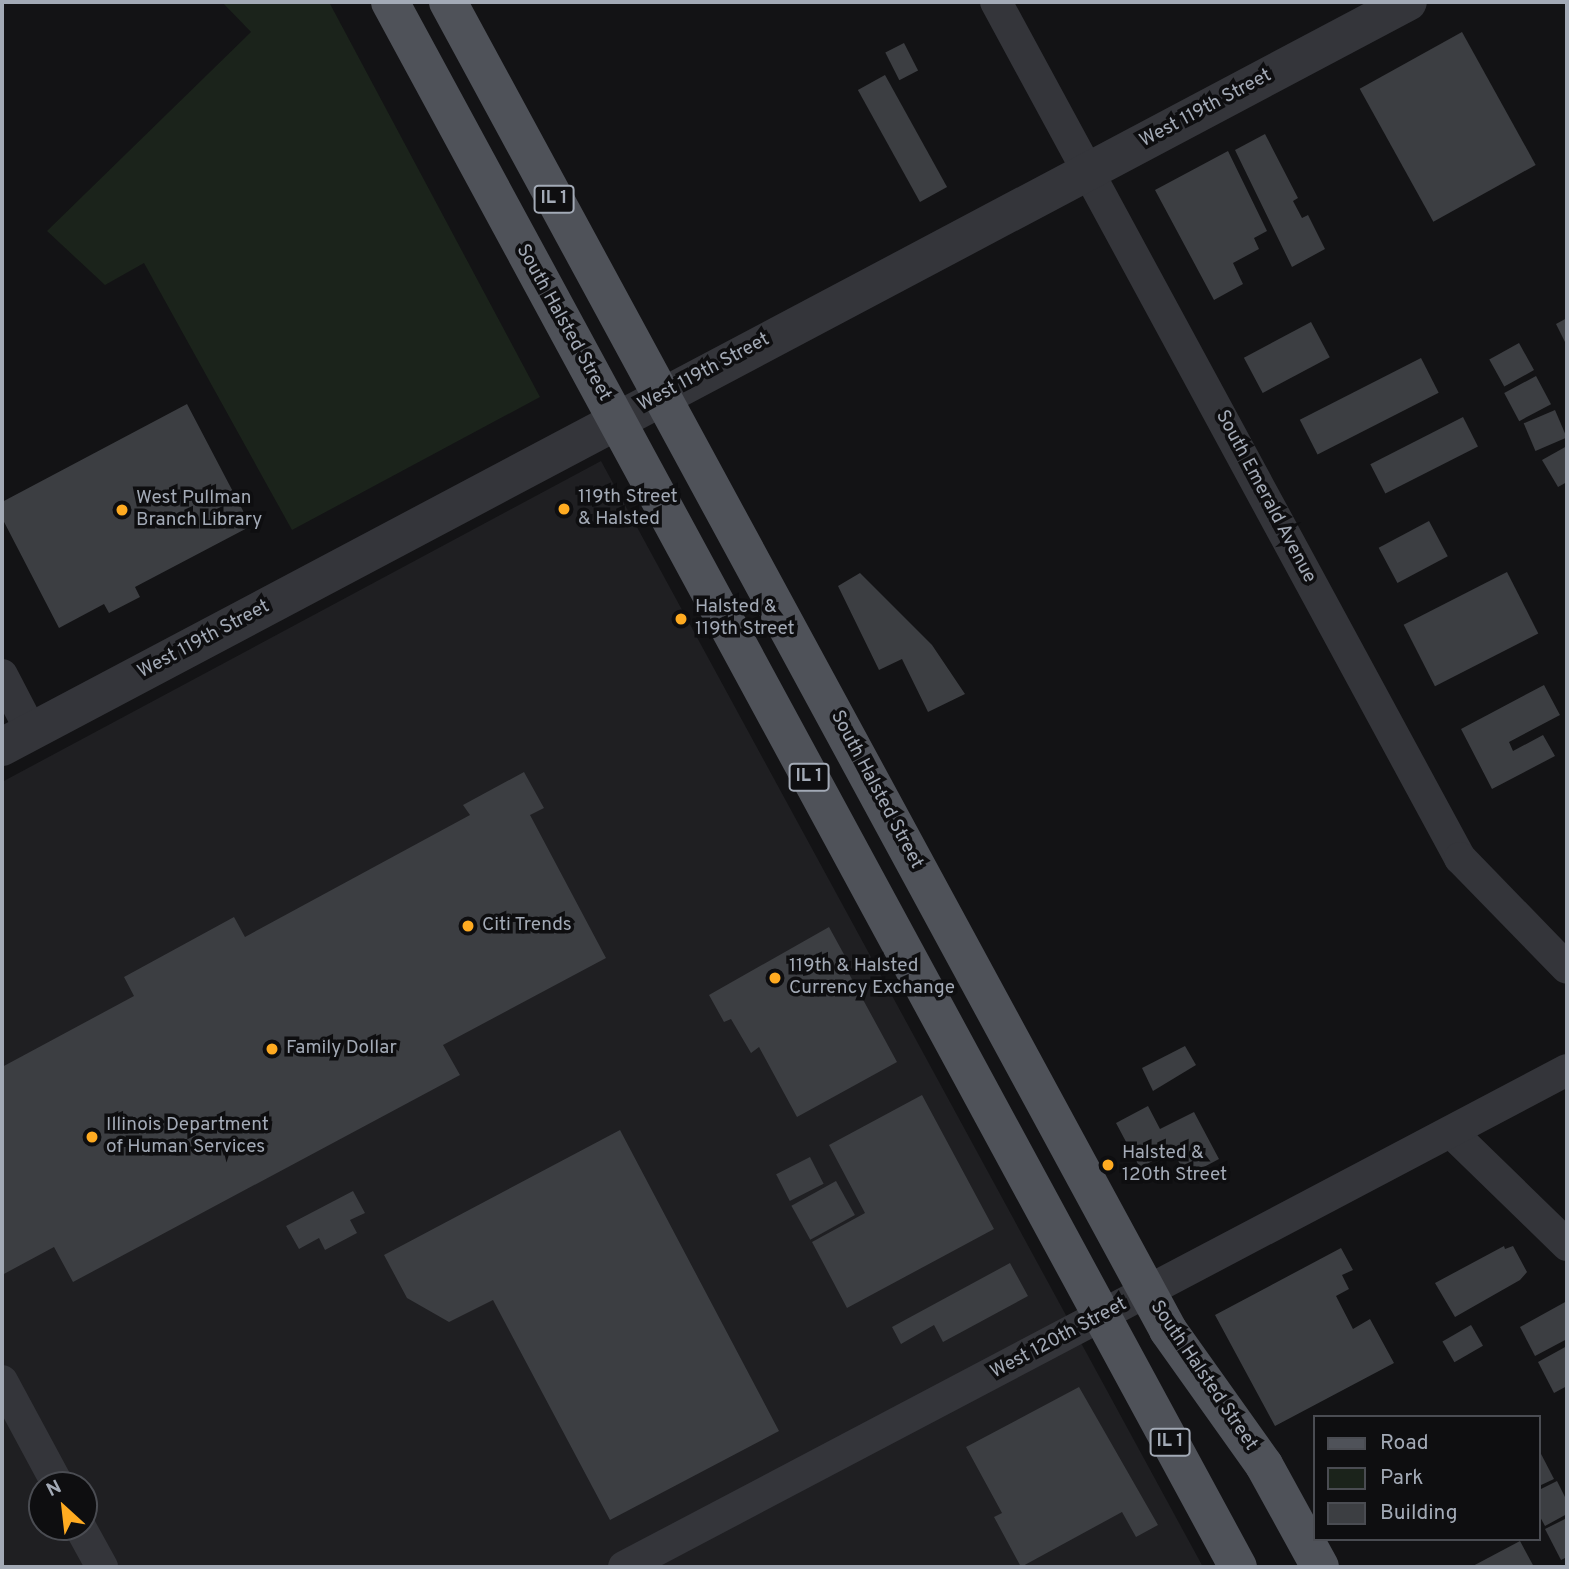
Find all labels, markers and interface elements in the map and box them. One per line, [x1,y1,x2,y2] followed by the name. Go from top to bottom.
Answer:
[1136,65,1276,153] street label: West 119th Street
[533,184,575,214] road number: IL 1
[510,241,616,405] street label: South Halsted Street
[634,329,774,417] street label: West 119th Street
[1210,406,1320,588] street label: South Emerald Avenue
[578,487,678,531] place label: 119th Street & Halsted
[136,488,262,532] place label: West Pullman Branch Library
[556,501,572,517] marker: 119th Street & Halsted
[114,502,130,518] marker: West Pullman Branch Library
[134,596,274,684] street label: West 119th Street
[695,597,795,641] place label: Halsted & 119th Street
[673,611,689,627] marker: Halsted & 119th Street
[825,707,927,873] street label: South Halsted Street
[788,762,830,792] road number: IL 1
[482,915,573,937] place label: Citi Trends
[460,918,476,934] marker: Citi Trends
[789,956,955,1000] place label: 119th & Halsted Currency Exchange
[767,970,783,986] marker: 119th & Halsted Currency Exchange
[286,1038,397,1060] place label: Family Dollar
[264,1041,280,1057] marker: Family Dollar
[106,1115,269,1159] place label: Illinois Department of Human Services
[84,1129,100,1145] marker: Illinois Department of Human Services
[1122,1143,1227,1187] place label: Halsted & 120th Street
[1100,1157,1116,1173] marker: Halsted & 120th Street
[987,1293,1131,1385] street label: West 120th Street
[1144,1297,1262,1455] street label: South Halsted Street
[1314,1415,1541,1541] legend
[1149,1428,1191,1456] road number: IL 1
[1380,1430,1429,1457] text: Road
[1380,1465,1423,1492] text: Park
[28,1471,98,1541] north arrow
[43,1475,66,1503] text: N
[1380,1500,1458,1527] text: Building

